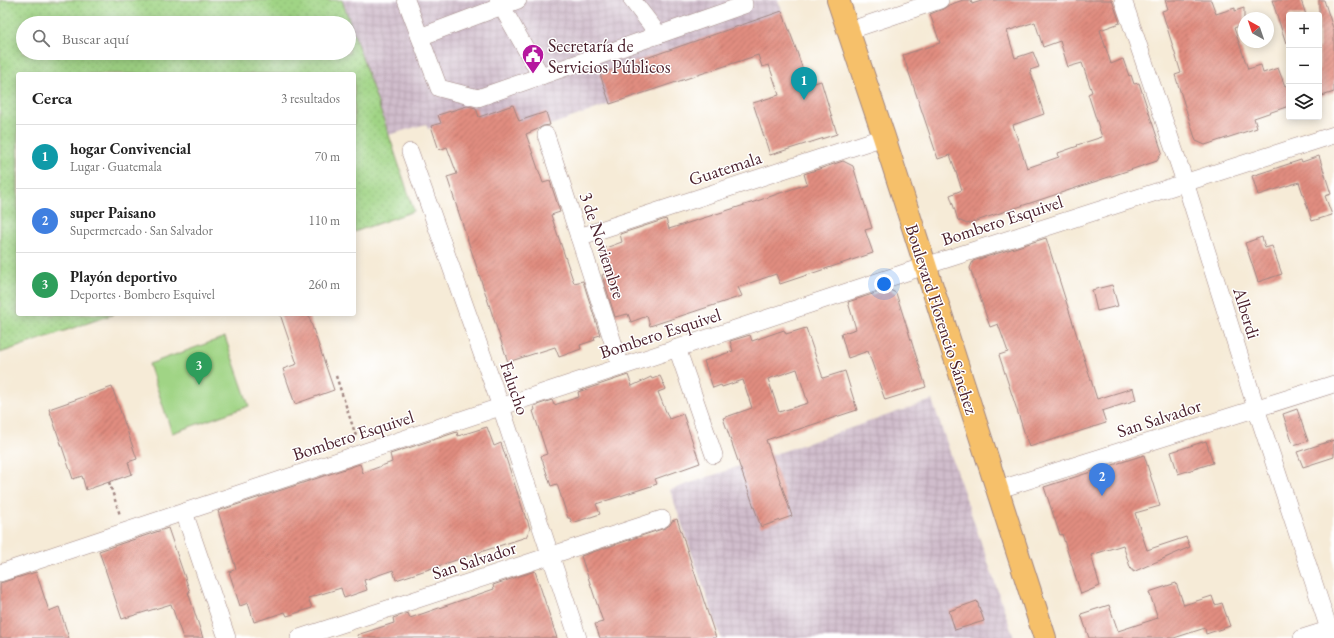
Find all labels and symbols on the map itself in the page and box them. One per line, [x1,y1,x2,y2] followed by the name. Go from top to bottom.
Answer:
[1238,12,1274,48] north arrow
[548,34,671,78] place label: Secretaría de Servicios Públicos
[520,42,546,75] public building icon: Secretaría de Servicios Públicos
[791,67,817,100] pin: 1
[686,145,765,191] street label: Guatemala
[575,189,631,301] street label: 3 de Noviembre
[938,190,1066,250] street label: Bombero Esquivel
[900,221,984,417] street label: Boulevard Florencio Sánchez
[874,274,894,294] your location
[1228,284,1266,342] street label: Alberdi
[596,303,724,363] street label: Bombero Esquivel
[186,352,212,385] pin: 3
[495,358,535,418] street label: Falucho
[1114,394,1204,442] street label: San Salvador
[289,405,417,465] street label: Bombero Esquivel
[1089,463,1115,496] pin: 2
[429,536,519,584] street label: San Salvador

